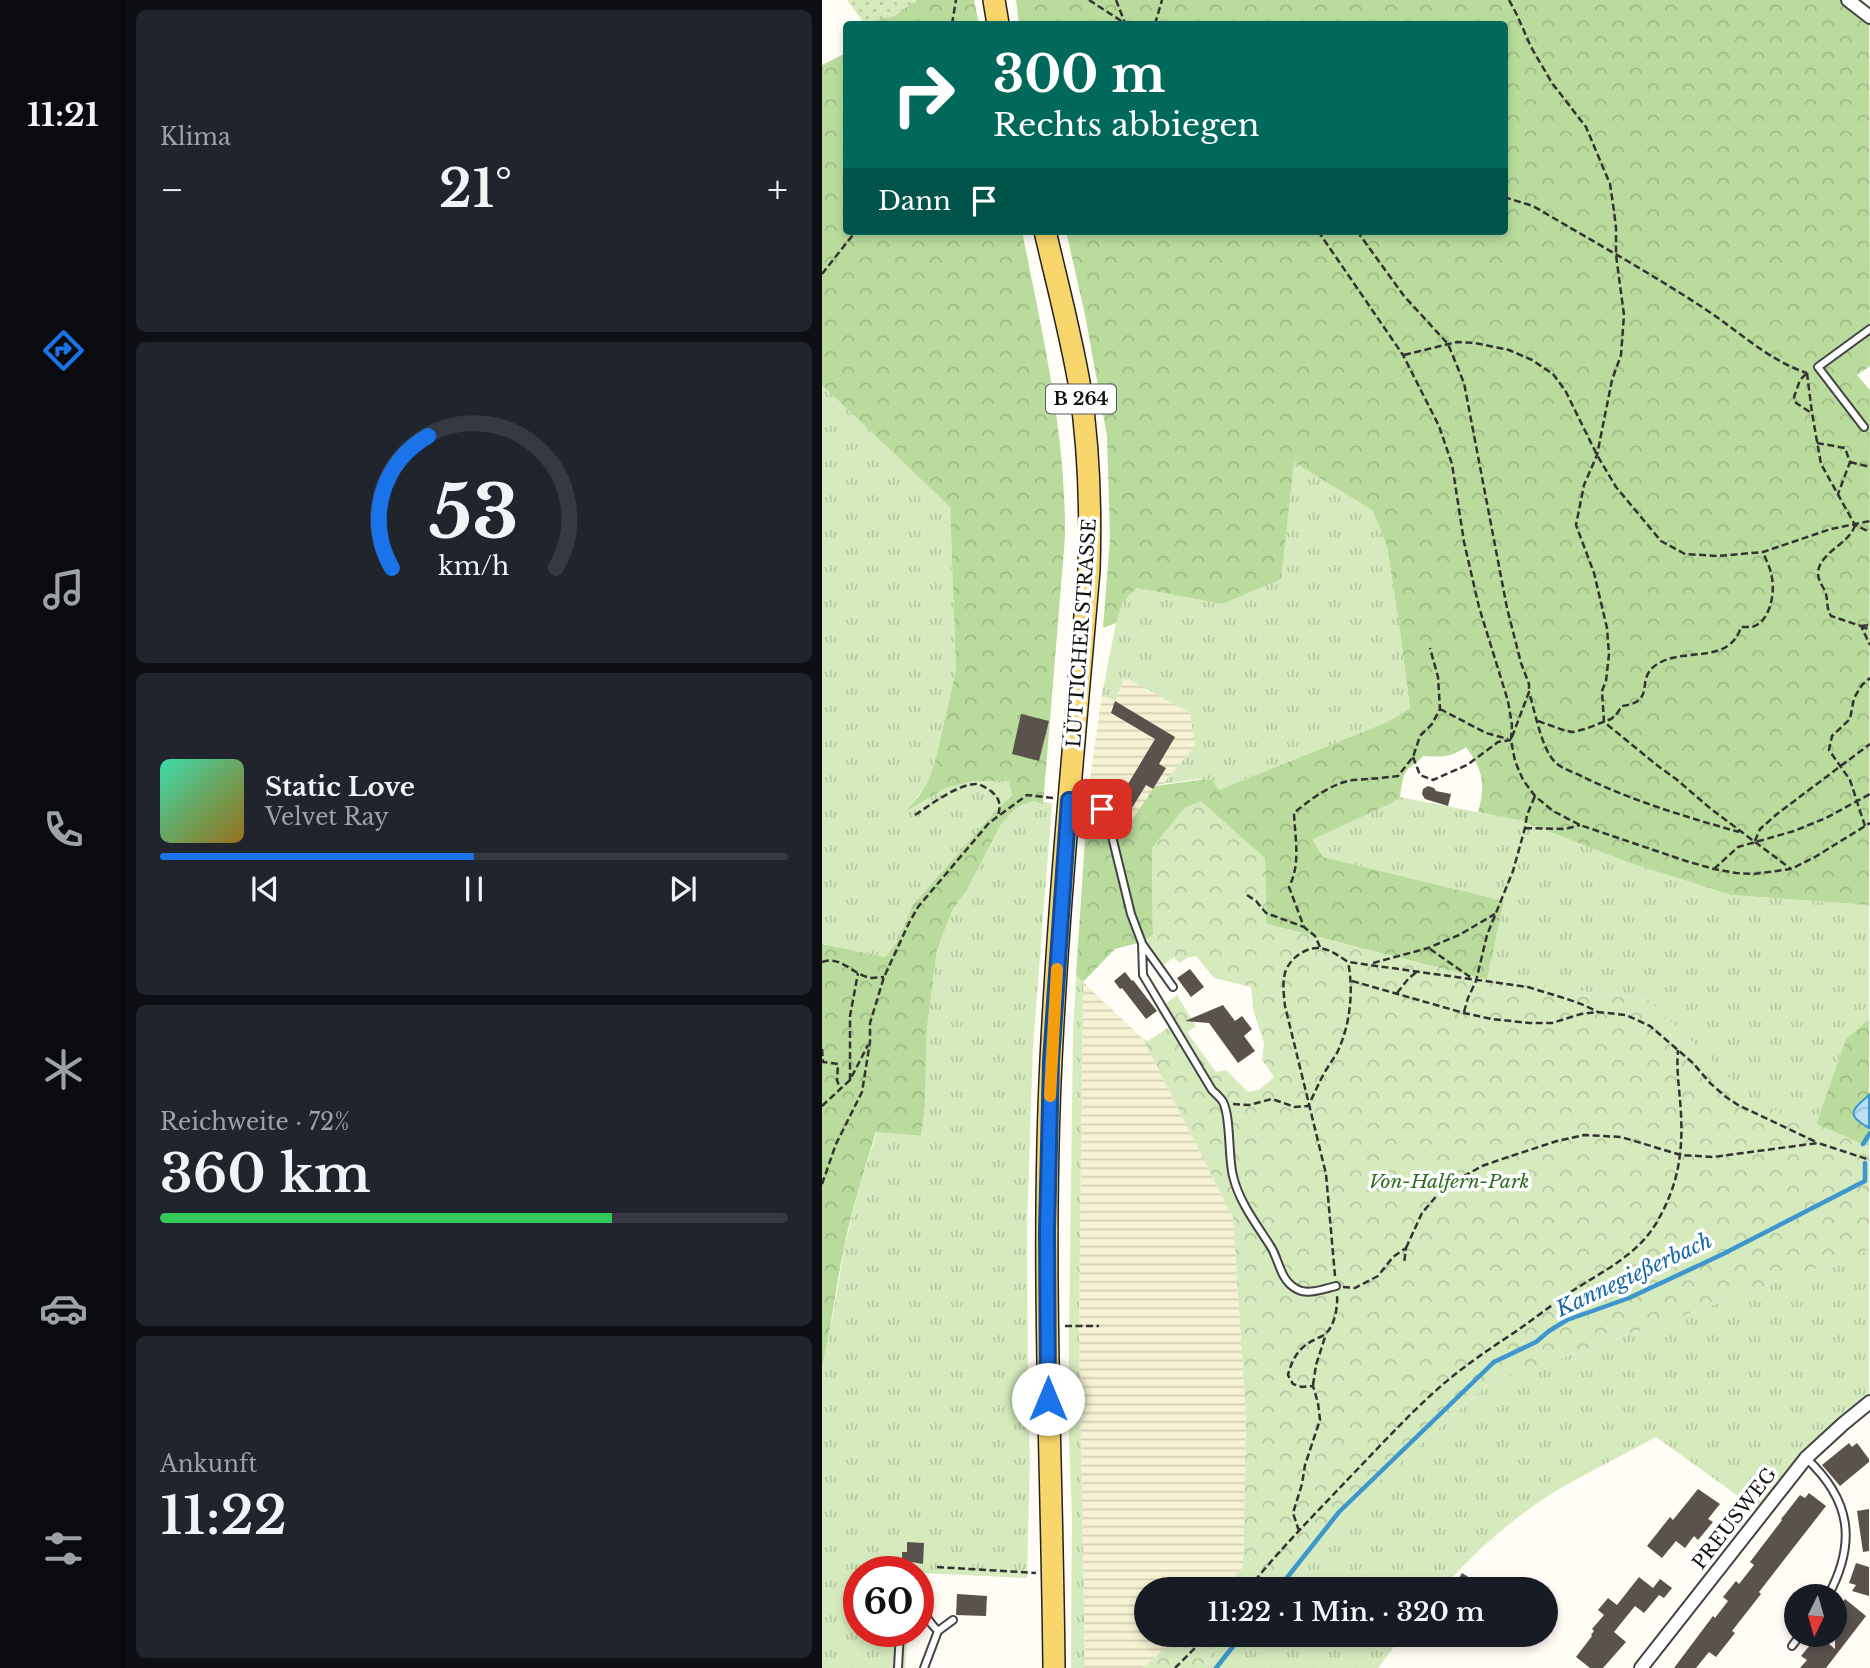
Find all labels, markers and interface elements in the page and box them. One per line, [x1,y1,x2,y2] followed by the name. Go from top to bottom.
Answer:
[993,44,1165,105] text: 300 m
[878,49,969,140] icon: right
[27,95,99,135] text: 11:21
[993,105,1260,145] text: Rechts abbiegen
[160,123,231,151] text: Klima
[439,157,512,221] text: 21°
[160,166,184,213] text: −
[767,166,788,213] text: +
[965,182,1003,220] icon: arrive
[878,185,951,217] text: Dann
[39,326,88,375] icon: directions
[1046,384,1116,414] road number: B 264
[429,468,519,559] text: 53
[1062,518,1101,748] street label: LÜTTICHER STRASSE
[439,551,509,582] text: km/h
[39,565,88,614] icon: music
[265,771,415,803] text: Static Love
[1072,779,1132,839] pin
[1083,790,1121,828] icon: arrive
[265,803,389,831] text: Velvet Ray
[39,805,88,854] icon: phone
[246,870,284,908] icon: previous
[455,870,493,908] icon: pause
[664,870,702,908] icon: next
[39,1045,88,1094] icon: climate
[160,1108,350,1136] text: Reichweite · 72%
[160,1142,371,1206] text: 360 km
[1369,1170,1529,1193] park label: Von-Halfern-Park
[1551,1227,1716,1323] water label: Kannegießerbach
[39,1284,88,1333] icon: car
[1011,1362,1085,1436] position arrow
[160,1450,257,1478] text: Ankunft
[1688,1462,1782,1574] street label: PREUSWEG
[160,1484,287,1548] text: 11:22
[39,1524,88,1573] icon: filters
[843,1556,934,1647] speed limit sign: 60
[1784,1584,1848,1647] north arrow
[1784,1584,1847,1647] map controls
[1208,1596,1484,1628] text: 11:22 · 1 Min. · 320 m

